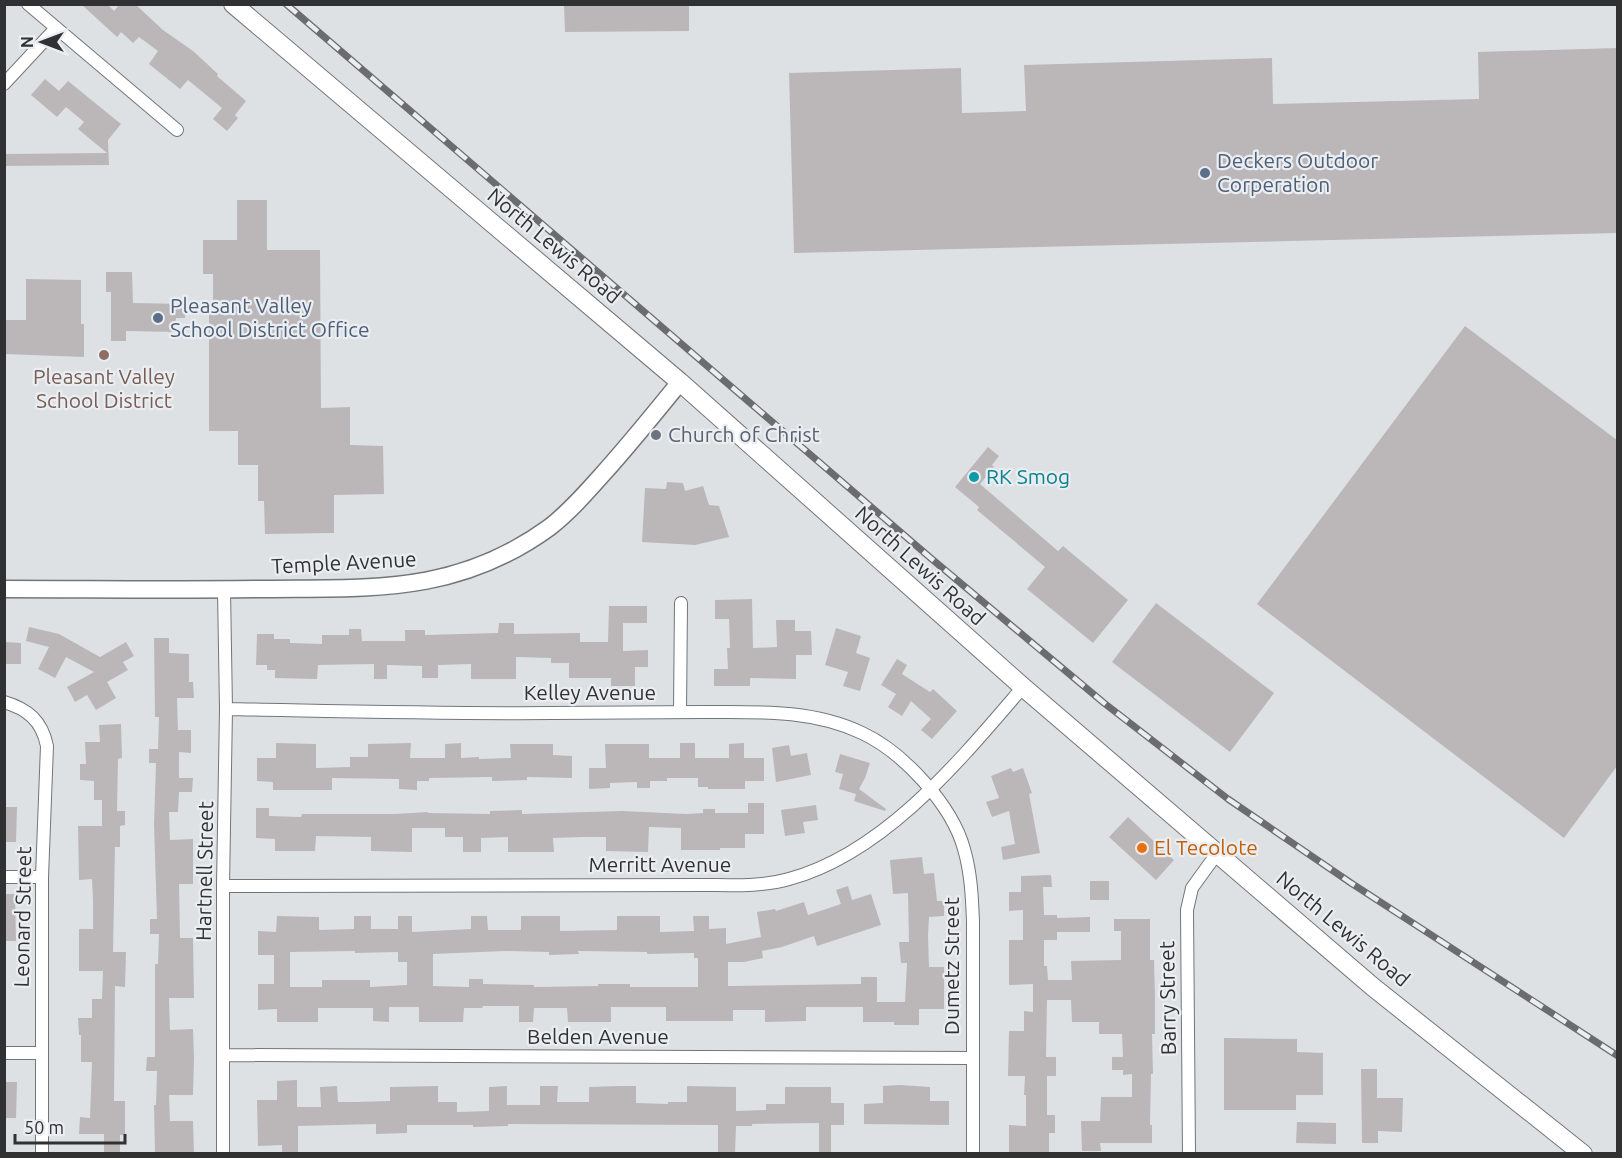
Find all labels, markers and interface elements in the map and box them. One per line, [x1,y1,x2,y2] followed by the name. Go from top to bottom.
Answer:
[12,12,72,72] north arrow
[18,36,36,48] text: N
[1217,148,1378,196] place label: Deckers Outdoor Corperation
[1198,166,1212,180] marker: Deckers Outdoor Corperation
[483,183,626,308] street label: North Lewis Road
[170,293,370,341] place label: Pleasant Valley School District Office
[151,311,165,325] marker: Pleasant Valley School District Office
[97,348,111,362] marker: Pleasant Valley School District
[33,364,175,412] place label: Pleasant Valley School District
[668,422,820,446] place label: Church of Christ
[649,428,663,442] marker: Church of Christ
[986,464,1070,488] place label: RK Smog
[967,470,981,484] marker: RK Smog
[851,501,990,630] street label: North Lewis Road
[271,546,417,578] street label: Temple Avenue
[524,680,656,704] street label: Kelley Avenue
[191,801,217,941] street label: Hartnell Street
[1154,835,1258,859] place label: El Tecolote
[1135,841,1149,855] marker: El Tecolote
[9,846,35,988] street label: Leonard Street
[589,852,731,876] street label: Merritt Avenue
[1272,866,1415,991] street label: North Lewis Road
[939,897,963,1035] street label: Dumetz Street
[1154,941,1180,1055] street label: Barry Street
[527,1024,669,1048] street label: Belden Avenue
[15,1107,124,1145] scale bar
[24,1117,64,1137] text: 50 m

